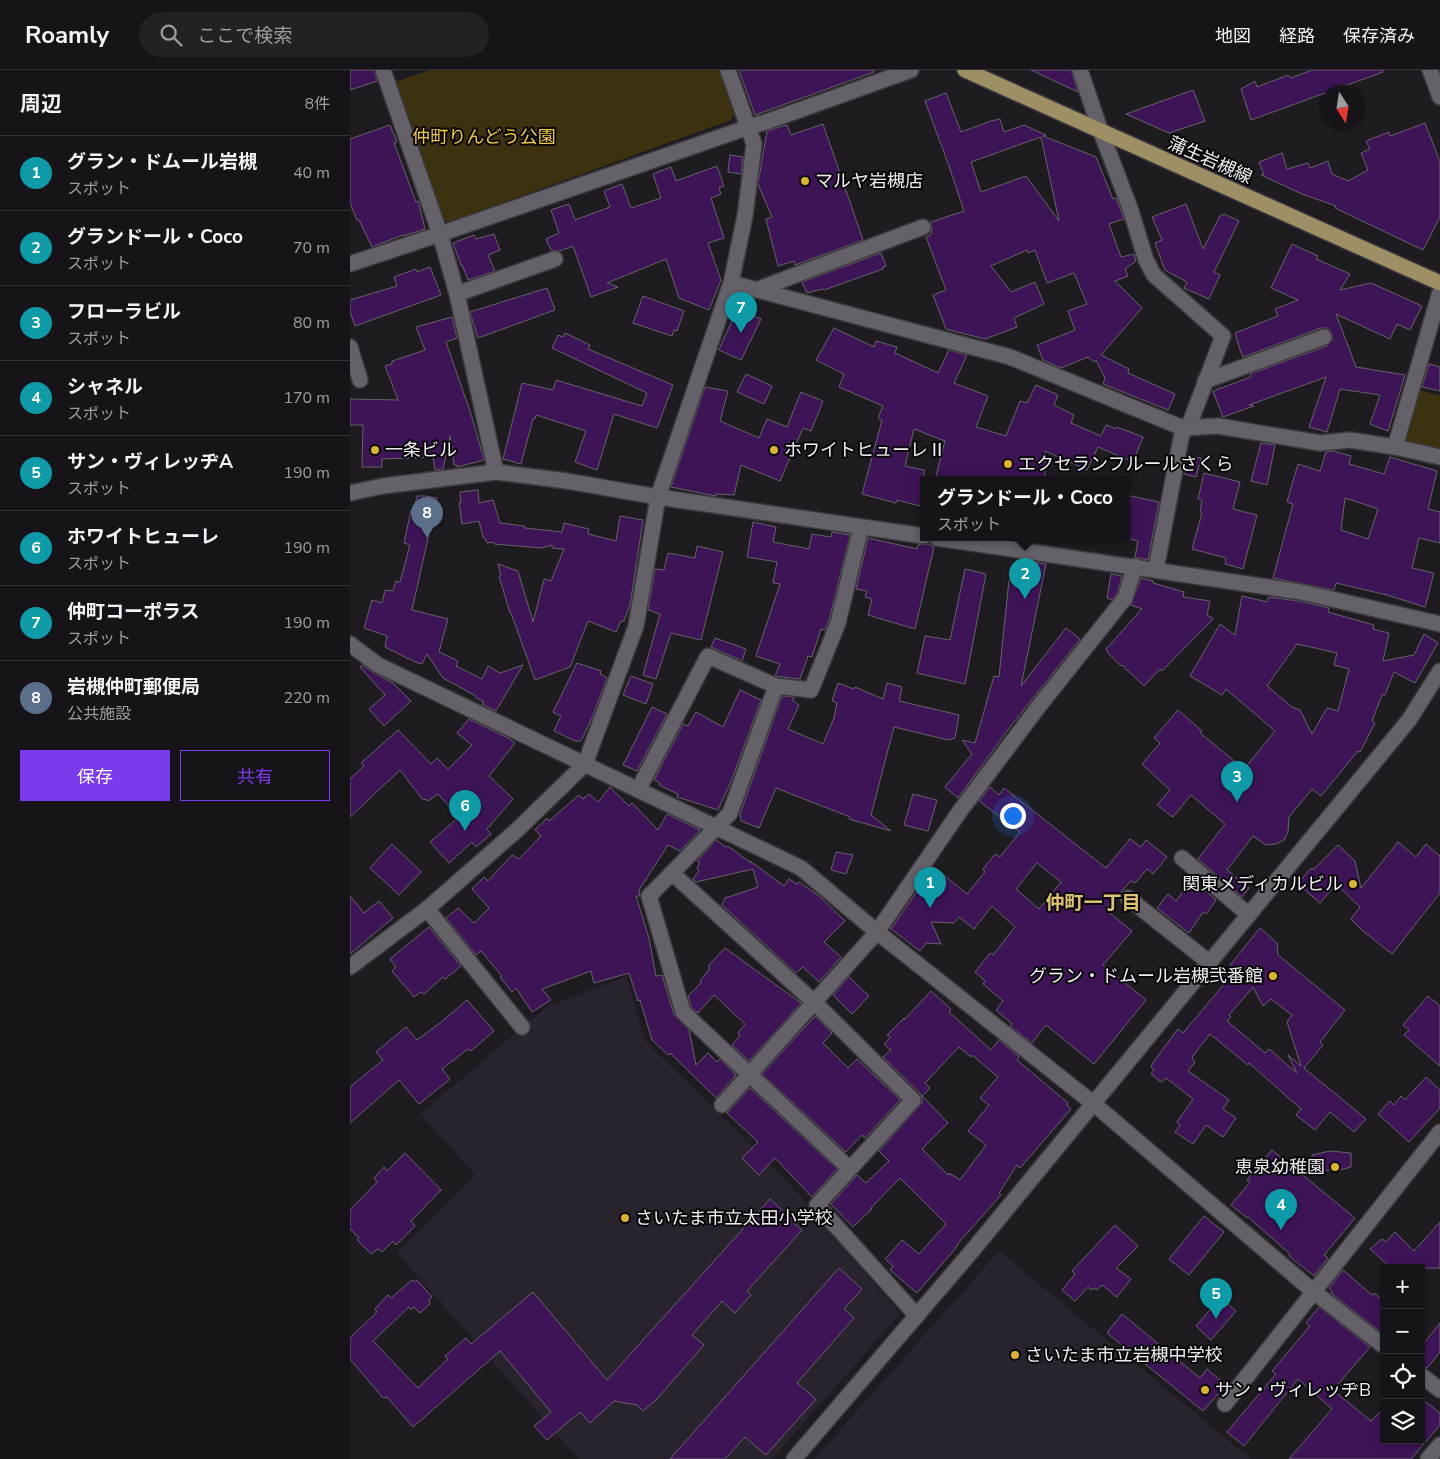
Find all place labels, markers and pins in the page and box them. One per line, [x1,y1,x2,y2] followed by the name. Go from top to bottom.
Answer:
[815,169,923,193] place label: マルヤ岩槻店
[799,175,811,187] marker: マルヤ岩槻店
[725,292,757,333] pin: 7
[385,438,457,462] place label: 一条ビル
[784,438,946,462] place label: ホワイトヒューレⅡ
[369,444,381,456] marker: 一条ビル
[768,444,780,456] marker: ホワイトヒューレⅡ
[1018,452,1233,476] place label: エクセランフルールさくら
[1002,458,1014,470] marker: エクセランフルールさくら
[411,497,443,538] pin: 8
[1009,558,1041,599] pin: 2
[1221,761,1253,802] pin: 3
[449,790,481,831] pin: 6
[914,867,946,908] pin: 1
[1182,872,1343,896] place label: 関東メディカルビル
[1347,878,1359,890] marker: 関東メディカルビル
[1029,964,1263,988] place label: グラン・ドムール岩槻弐番館
[1267,970,1279,982] marker: グラン・ドムール岩槻弐番館
[1235,1155,1325,1179] place label: 恵泉幼稚園
[1329,1161,1341,1173] marker: 恵泉幼稚園
[1265,1189,1297,1230] pin: 4
[635,1206,832,1230] place label: さいたま市立太田小学校
[619,1212,631,1224] marker: さいたま市立太田小学校
[1200,1278,1232,1319] pin: 5
[1025,1343,1222,1367] place label: さいたま市立岩槻中学校
[1009,1349,1021,1361] marker: さいたま市立岩槻中学校
[1215,1378,1371,1402] place label: サン・ヴィレッヂB
[1199,1384,1211,1396] marker: サン・ヴィレッヂB

